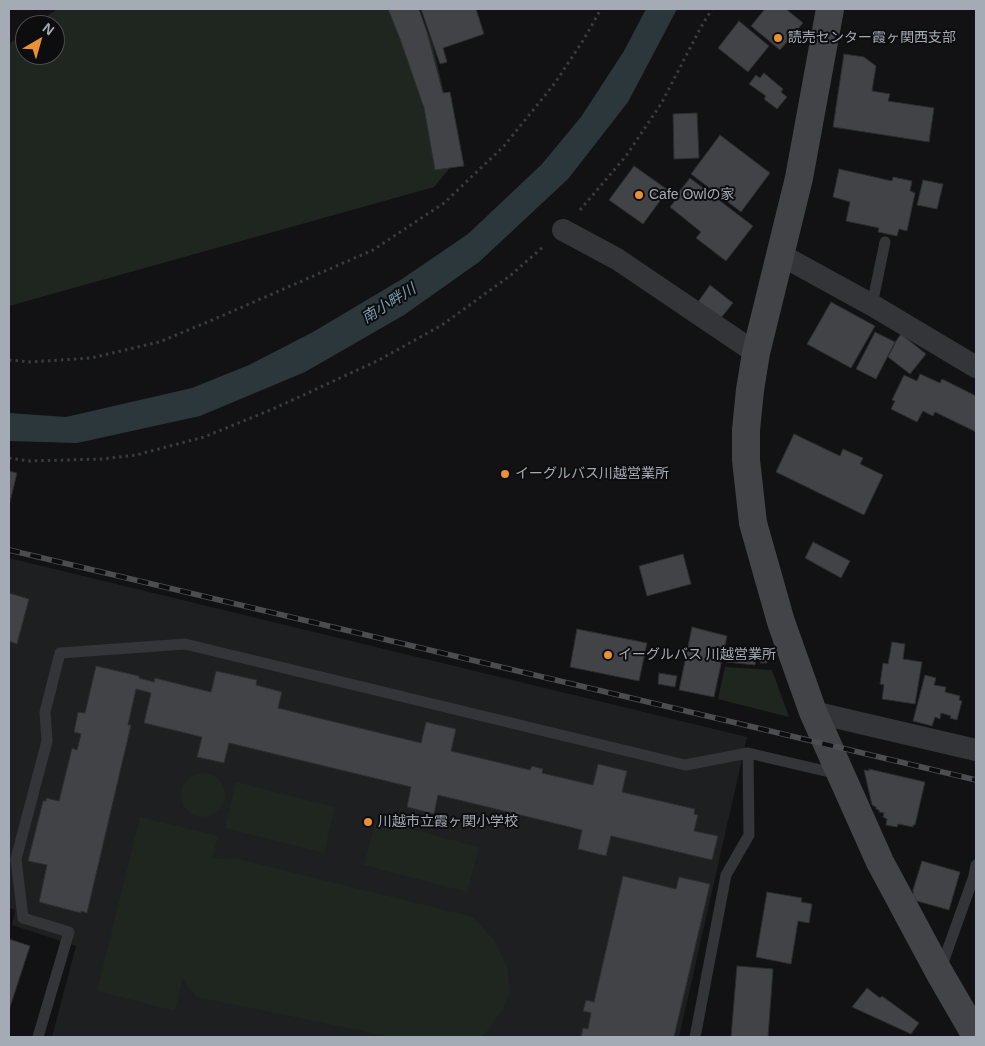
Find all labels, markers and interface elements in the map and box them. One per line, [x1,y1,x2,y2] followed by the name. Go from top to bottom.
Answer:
[15,15,65,65] north arrow
[40,20,58,38] text: N
[788,30,956,46] place label: 読売センター霞ヶ関西支部
[772,32,784,44] marker: 読売センター霞ヶ関西支部
[649,187,735,203] place label: Cafe Owlの家
[633,189,645,201] marker: Cafe Owlの家
[359,280,419,328] water label: 南小畔川
[515,466,669,482] place label: イーグルバス川越営業所
[499,468,511,480] marker: イーグルバス川越営業所
[618,647,776,663] place label: イーグルバス 川越営業所
[602,649,614,661] marker: イーグルバス 川越営業所
[378,814,518,830] place label: 川越市立霞ヶ関小学校
[362,816,374,828] marker: 川越市立霞ヶ関小学校

